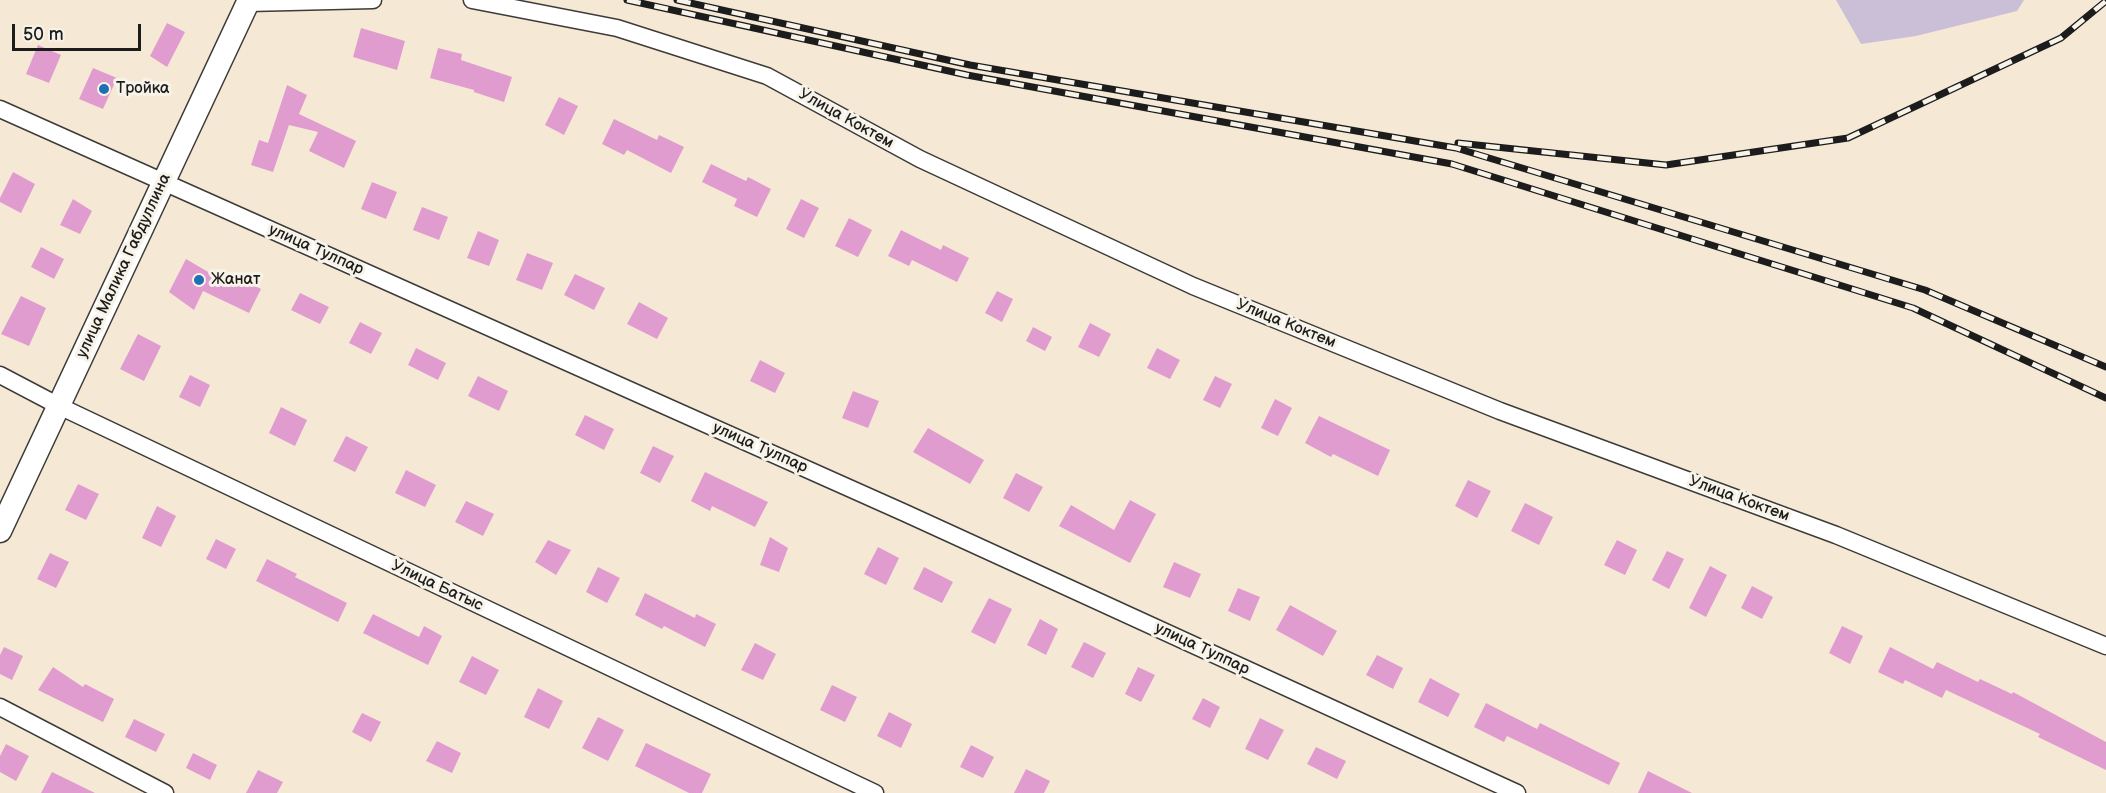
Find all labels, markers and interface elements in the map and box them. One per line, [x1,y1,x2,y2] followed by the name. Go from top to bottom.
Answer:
[15,12,144,50] scale bar
[23,24,64,45] text: 50 m
[116,79,170,99] place label: Тройка
[97,82,111,96] marker: Тройка
[795,85,897,153] street label: Улица Коктем
[73,171,175,361] street label: улица Малика Габдуллина
[265,220,367,280] street label: улица Тулпар
[211,270,260,290] place label: Жанат
[192,273,206,287] marker: Жанат
[1233,295,1339,353] street label: Улица Коктем
[709,418,811,478] street label: улица Тулпар
[1686,472,1792,526] street label: Улица Коктем
[388,556,486,616] street label: Улица Батыс
[1152,619,1252,679] street label: улица Тулпар

